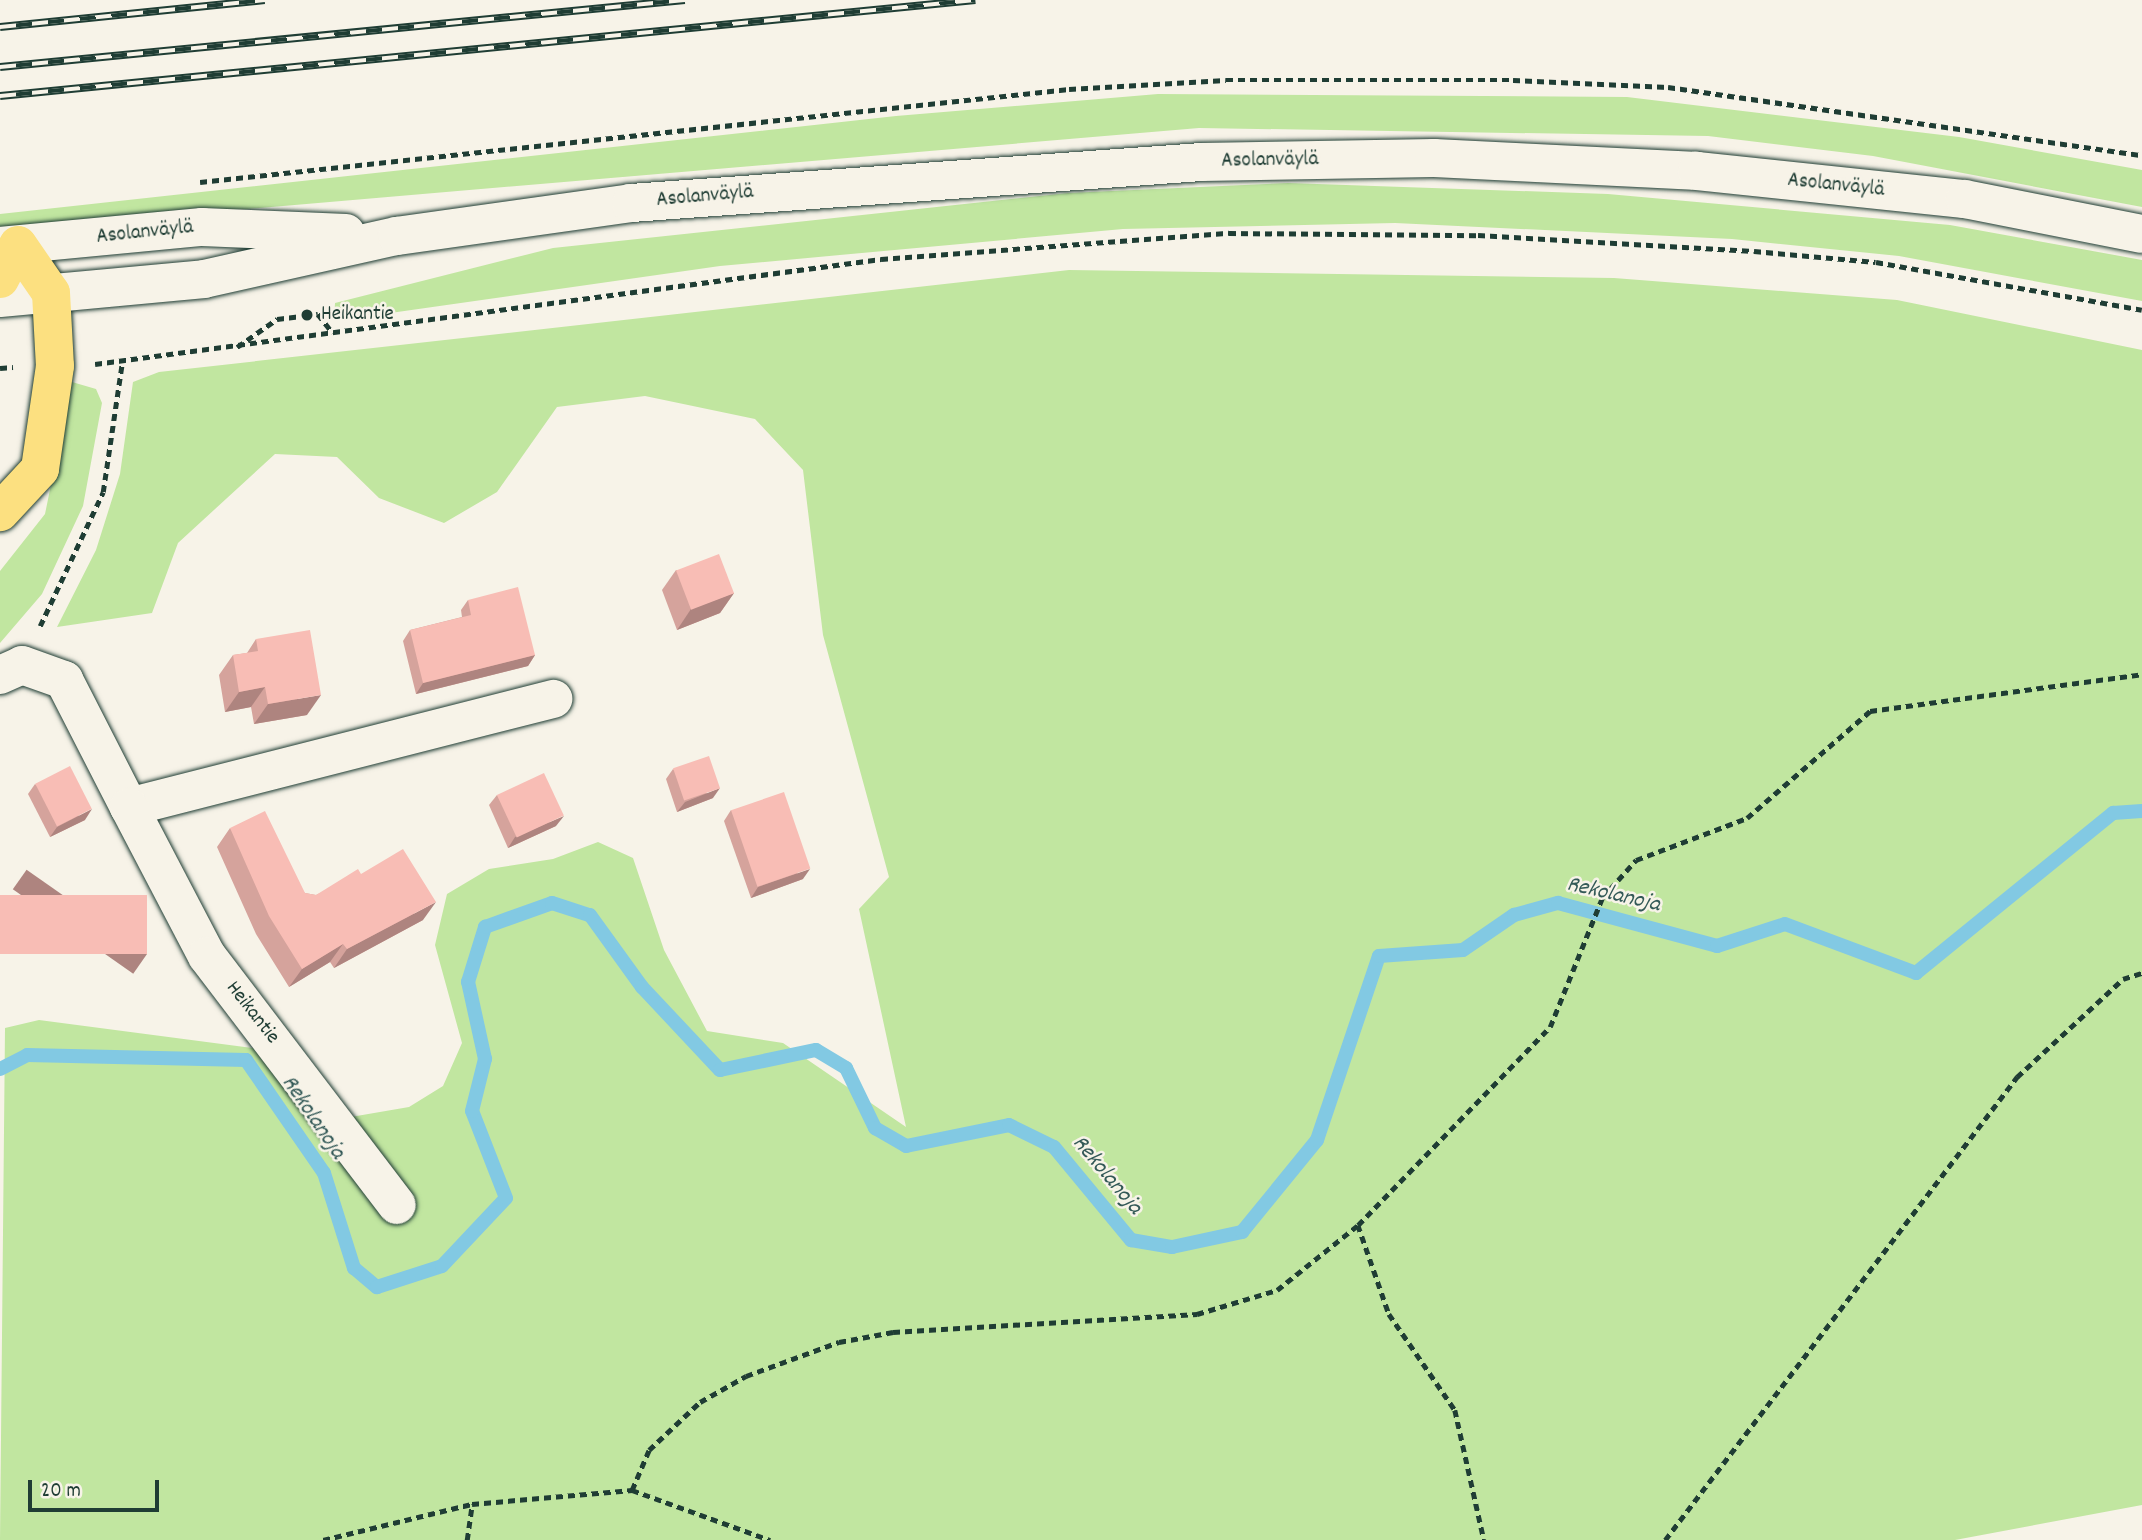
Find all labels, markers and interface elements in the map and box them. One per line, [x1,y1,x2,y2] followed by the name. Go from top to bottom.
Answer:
[1221,148,1319,174] street label: Asolanväylä
[1786,168,1886,204] street label: Asolanväylä
[655,180,755,214] street label: Asolanväylä
[95,215,195,251] street label: Asolanväylä
[321,302,394,328] place label: Heikantie
[299,307,315,323] marker: Heikantie
[1564,872,1662,920] water label: Rekolanoja
[220,977,284,1049] street label: Heikantie
[274,1071,350,1165] water label: Rekolanoja
[1065,1131,1147,1221] water label: Rekolanoja
[32,1466,163,1510] scale bar
[41,1477,81,1507] text: 20 m

